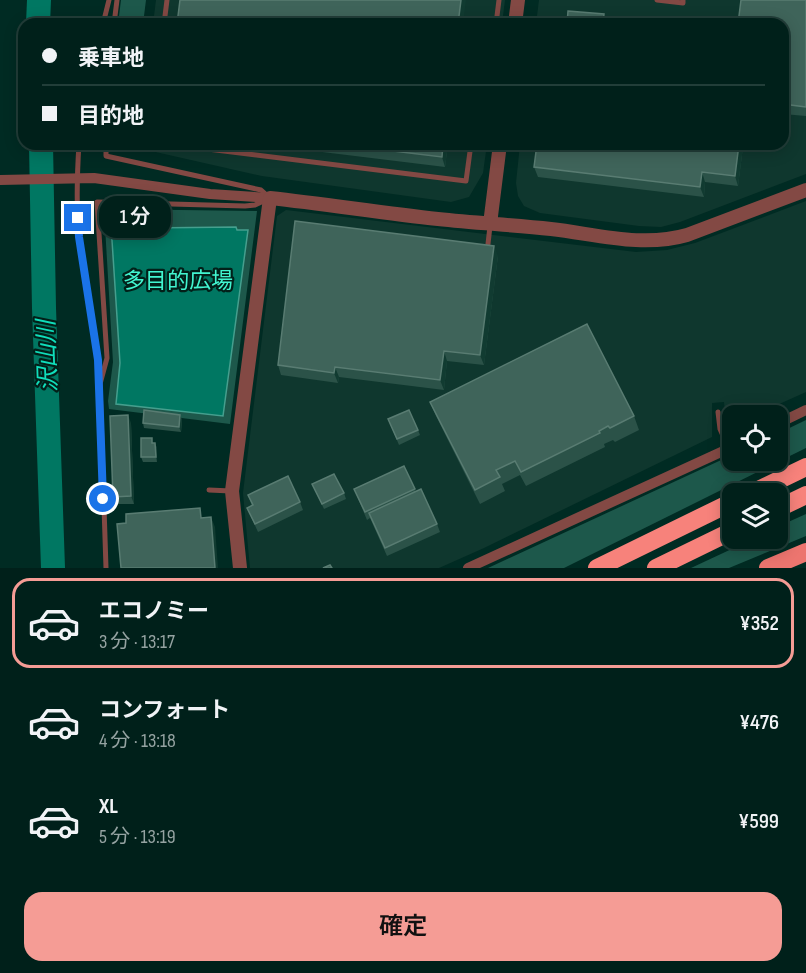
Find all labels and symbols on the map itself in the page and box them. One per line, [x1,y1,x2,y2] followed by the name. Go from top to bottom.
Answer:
[99,197,171,239] callout: 1 分
[64,204,91,231] route end
[123,268,233,295] park label: 多目的広場
[32,317,63,392] water label: 沢山川
[89,485,116,512] route start

